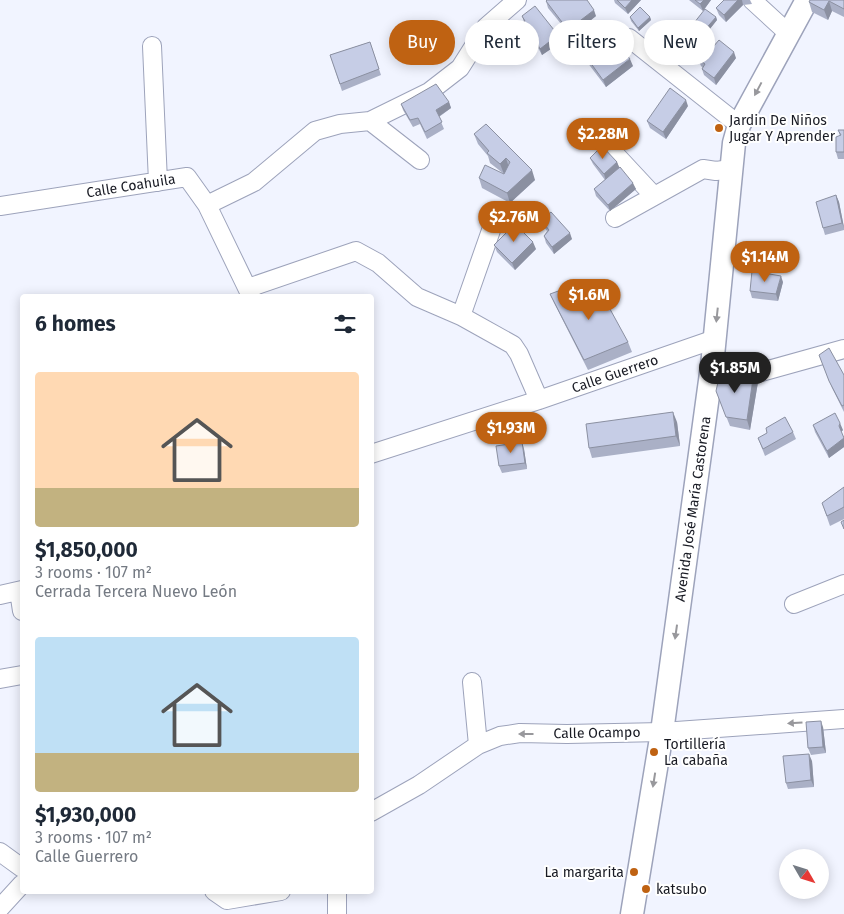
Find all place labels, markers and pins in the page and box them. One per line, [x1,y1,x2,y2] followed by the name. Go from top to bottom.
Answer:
[729,112,836,145] place label: Jardin De Niños Jugar Y Aprender
[562,118,644,160] pin: $2.28M
[713,122,725,134] marker: Jardin De Niños Jugar Y Aprender
[473,200,555,243] pin: $2.76M
[724,240,806,283] pin: $1.14M
[554,278,624,321] pin: $1.6M
[694,352,776,394] pin: $1.85M
[470,412,552,454] pin: $1.93M
[664,736,728,769] place label: Tortillería La cabaña
[648,746,660,758] marker: Tortillería La cabaña
[544,864,624,881] place label: La margarita
[628,866,640,878] marker: La margarita
[656,881,707,898] place label: katsubo
[640,883,652,895] marker: katsubo

